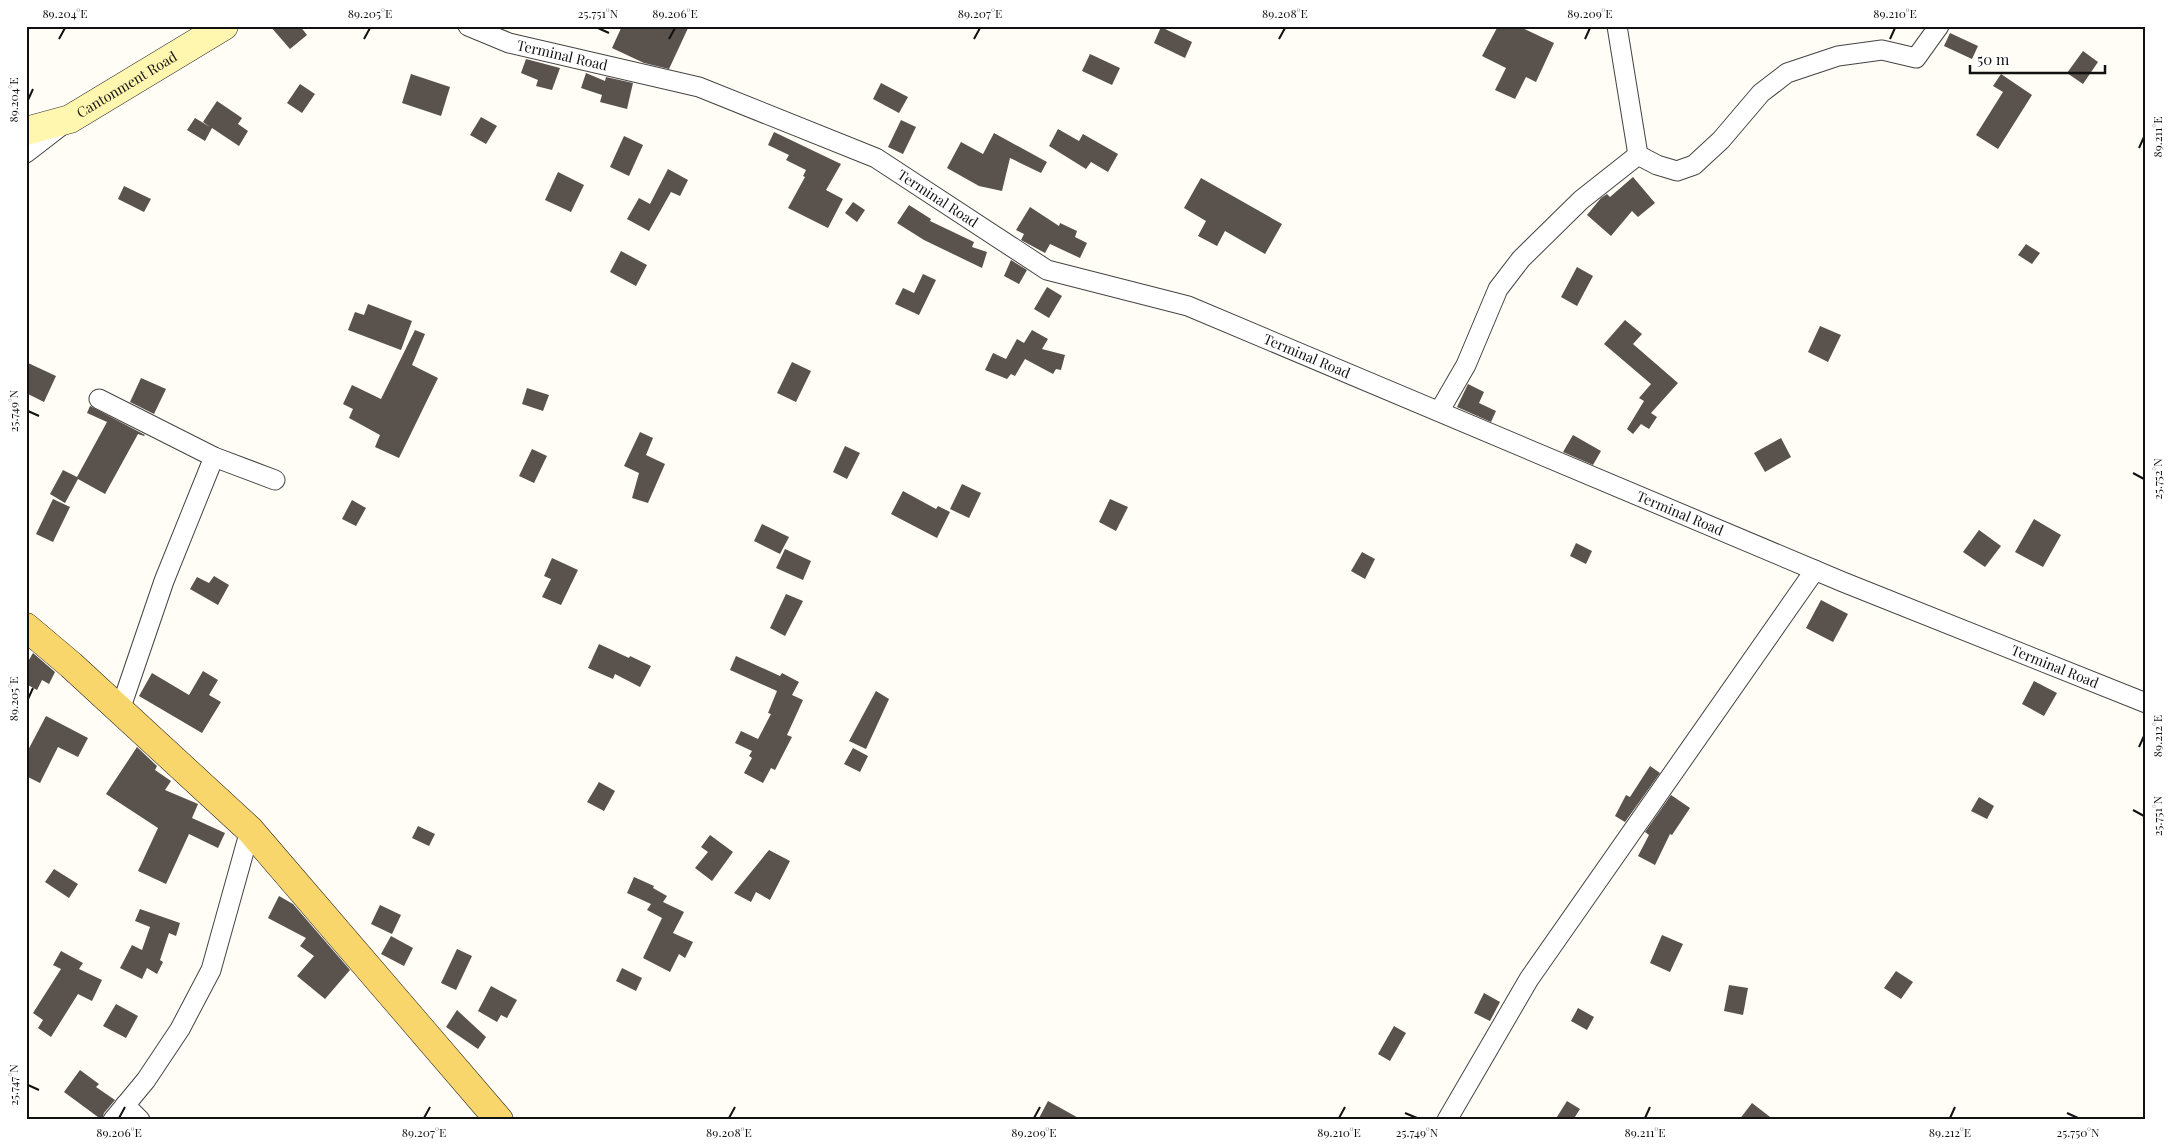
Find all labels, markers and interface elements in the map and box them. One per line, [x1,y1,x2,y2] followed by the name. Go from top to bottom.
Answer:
[42,5,88,21] text: 89.204°E
[348,5,392,21] text: 89.205°E
[578,5,619,21] text: 25.751°N
[652,5,698,21] text: 89.206°E
[958,5,1002,21] text: 89.207°E
[1262,5,1308,21] text: 89.208°E
[1567,5,1613,21] text: 89.209°E
[1873,5,1917,21] text: 89.210°E
[515,35,610,75] street label: Terminal Road
[1970,42,2104,74] scale bar
[73,47,180,122] street label: Cantonment Road
[1977,49,2010,69] text: 50 m
[5,77,21,123] text: 89.204°E
[2149,116,2165,158] text: 89.211°E
[894,165,982,231] street label: Terminal Road
[1261,329,1353,382] street label: Terminal Road
[5,389,21,432] text: 25.749°N
[2149,458,2165,500] text: 25.752°N
[1634,486,1727,540] street label: Terminal Road
[2009,640,2102,692] street label: Terminal Road
[5,677,21,721] text: 89.205°E
[2149,715,2165,757] text: 89.212°E
[2149,795,2165,836] text: 25.751°N
[5,1064,21,1106] text: 25.747°N
[96,1124,142,1140] text: 89.206°E
[402,1124,446,1140] text: 89.207°E
[706,1124,752,1140] text: 89.208°E
[1011,1124,1057,1140] text: 89.209°E
[1317,1124,1361,1140] text: 89.210°E
[1396,1124,1439,1140] text: 25.749°N
[1624,1124,1666,1140] text: 89.211°E
[1929,1124,1971,1140] text: 89.212°E
[2057,1124,2100,1140] text: 25.750°N

